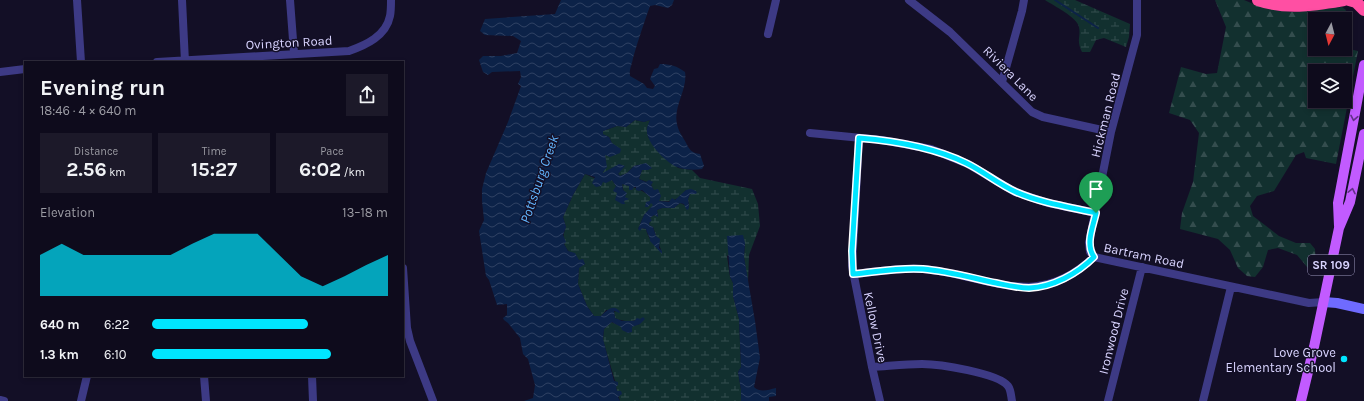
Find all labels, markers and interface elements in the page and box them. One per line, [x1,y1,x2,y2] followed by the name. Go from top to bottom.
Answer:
[1308,12,1352,56] north arrow
[1308,12,1352,108] map controls
[245,33,333,52] street label: Ovington Road
[980,43,1041,104] street label: Riviera Lane
[1308,64,1352,108] button: layers
[1088,71,1123,159] street label: Hickman Road
[346,74,388,116] button: share
[40,75,165,101] text: Evening run
[40,103,136,118] text: 18:46 · 4 × 640 m
[1350,115,1358,121] one-way arrow
[516,132,563,226] water label: Pottsburg Creek
[74,145,118,158] text: Distance
[202,145,226,158] text: Time
[320,145,344,158] text: Pace
[66,158,107,181] text: 2.56
[191,158,237,181] text: 15:27
[299,158,341,181] text: 6:02
[107,166,126,179] text: km
[341,166,365,179] text: /km
[1079,172,1113,213] pin
[1085,178,1107,200] icon: arrive
[1348,188,1356,195] one-way arrow
[40,205,95,220] text: Elevation
[342,205,388,220] text: 13–18 m
[1102,240,1185,271] street label: Bartram Road
[1308,255,1354,275] road number: SR 109
[1096,286,1131,376] street label: Ironwood Drive
[861,290,890,364] street label: Kellow Drive
[40,317,79,332] text: 640 m
[104,317,130,332] text: 6:22
[1226,345,1336,375] place label: Love Grove Elementary School
[40,347,79,362] text: 1.3 km
[104,347,126,362] text: 6:10
[1339,354,1349,364] marker: Love Grove Elementary School

